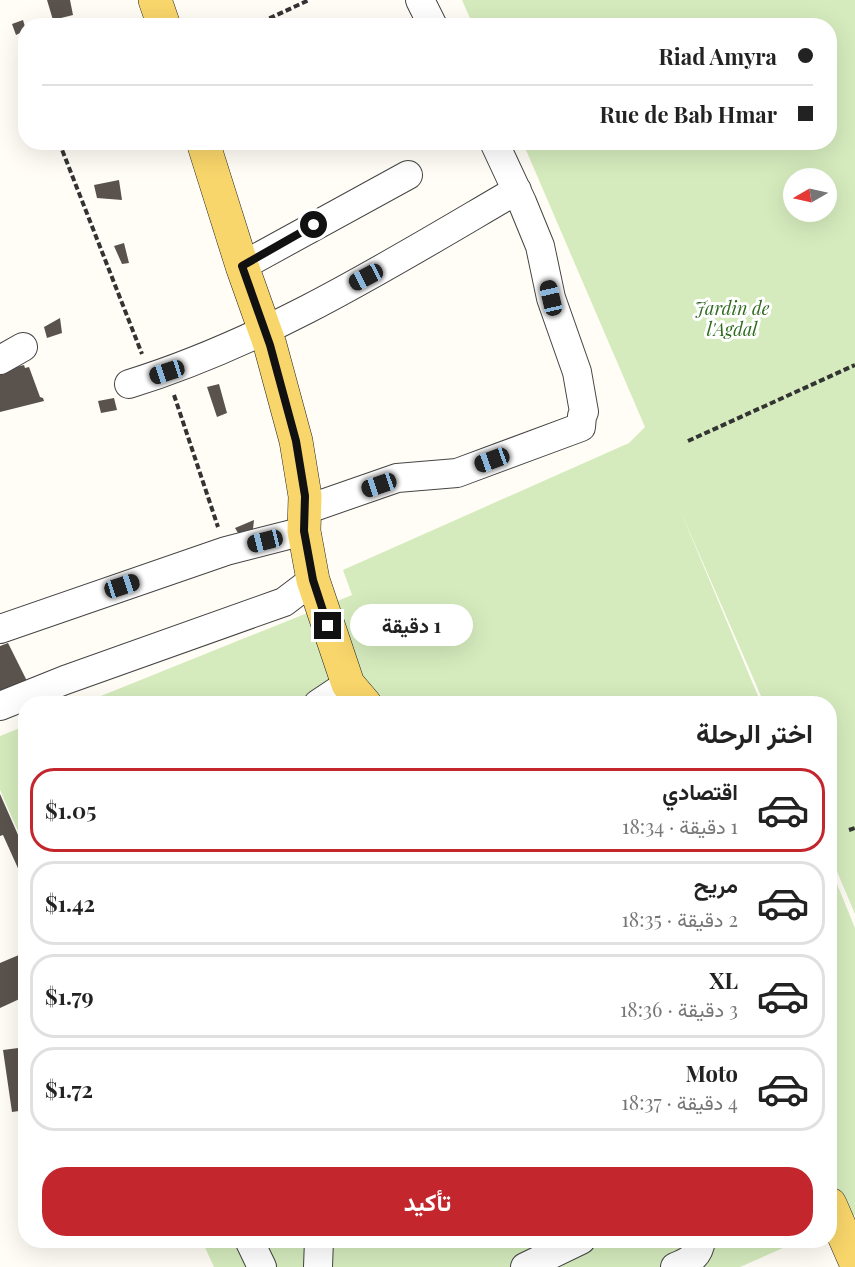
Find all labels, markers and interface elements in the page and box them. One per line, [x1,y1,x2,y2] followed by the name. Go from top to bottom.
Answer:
[659,41,777,71] text: Riad Amyra
[599,99,777,129] text: Rue de Bab Hmar
[783,168,837,222] north arrow
[783,168,837,222] map controls
[300,211,327,238] route start
[346,261,386,293] car
[538,278,564,318] car
[695,296,770,341] park label: Jardin de l'Agdal
[147,358,187,386] car
[472,445,512,475] car
[359,471,399,499] car
[245,528,285,554] car
[102,572,142,600] car
[349,605,472,647] callout: 1 دقيقة
[382,611,441,638] text: 1 دقيقة
[314,612,341,639] route end
[696,714,813,750] text: اختر الرحلة
[662,776,738,806] text: اقتصادي
[756,783,810,837] icon: car
[45,795,96,825] text: $1.05
[622,812,738,839] text: 1 دقيقة · 18:34
[694,869,738,899] text: مريح
[756,876,810,930] icon: car
[45,888,95,918] text: $1.42
[621,905,738,932] text: 2 دقيقة · 18:35
[709,965,738,995] text: XL
[756,969,810,1023] icon: car
[45,981,94,1011] text: $1.79
[620,995,738,1022] text: 3 دقيقة · 18:36
[686,1058,738,1088] text: Moto
[756,1062,810,1116] icon: car
[45,1074,93,1104] text: $1.72
[621,1088,738,1115] text: 4 دقيقة · 18:37
[42,1167,813,1236] button: تأكيد

